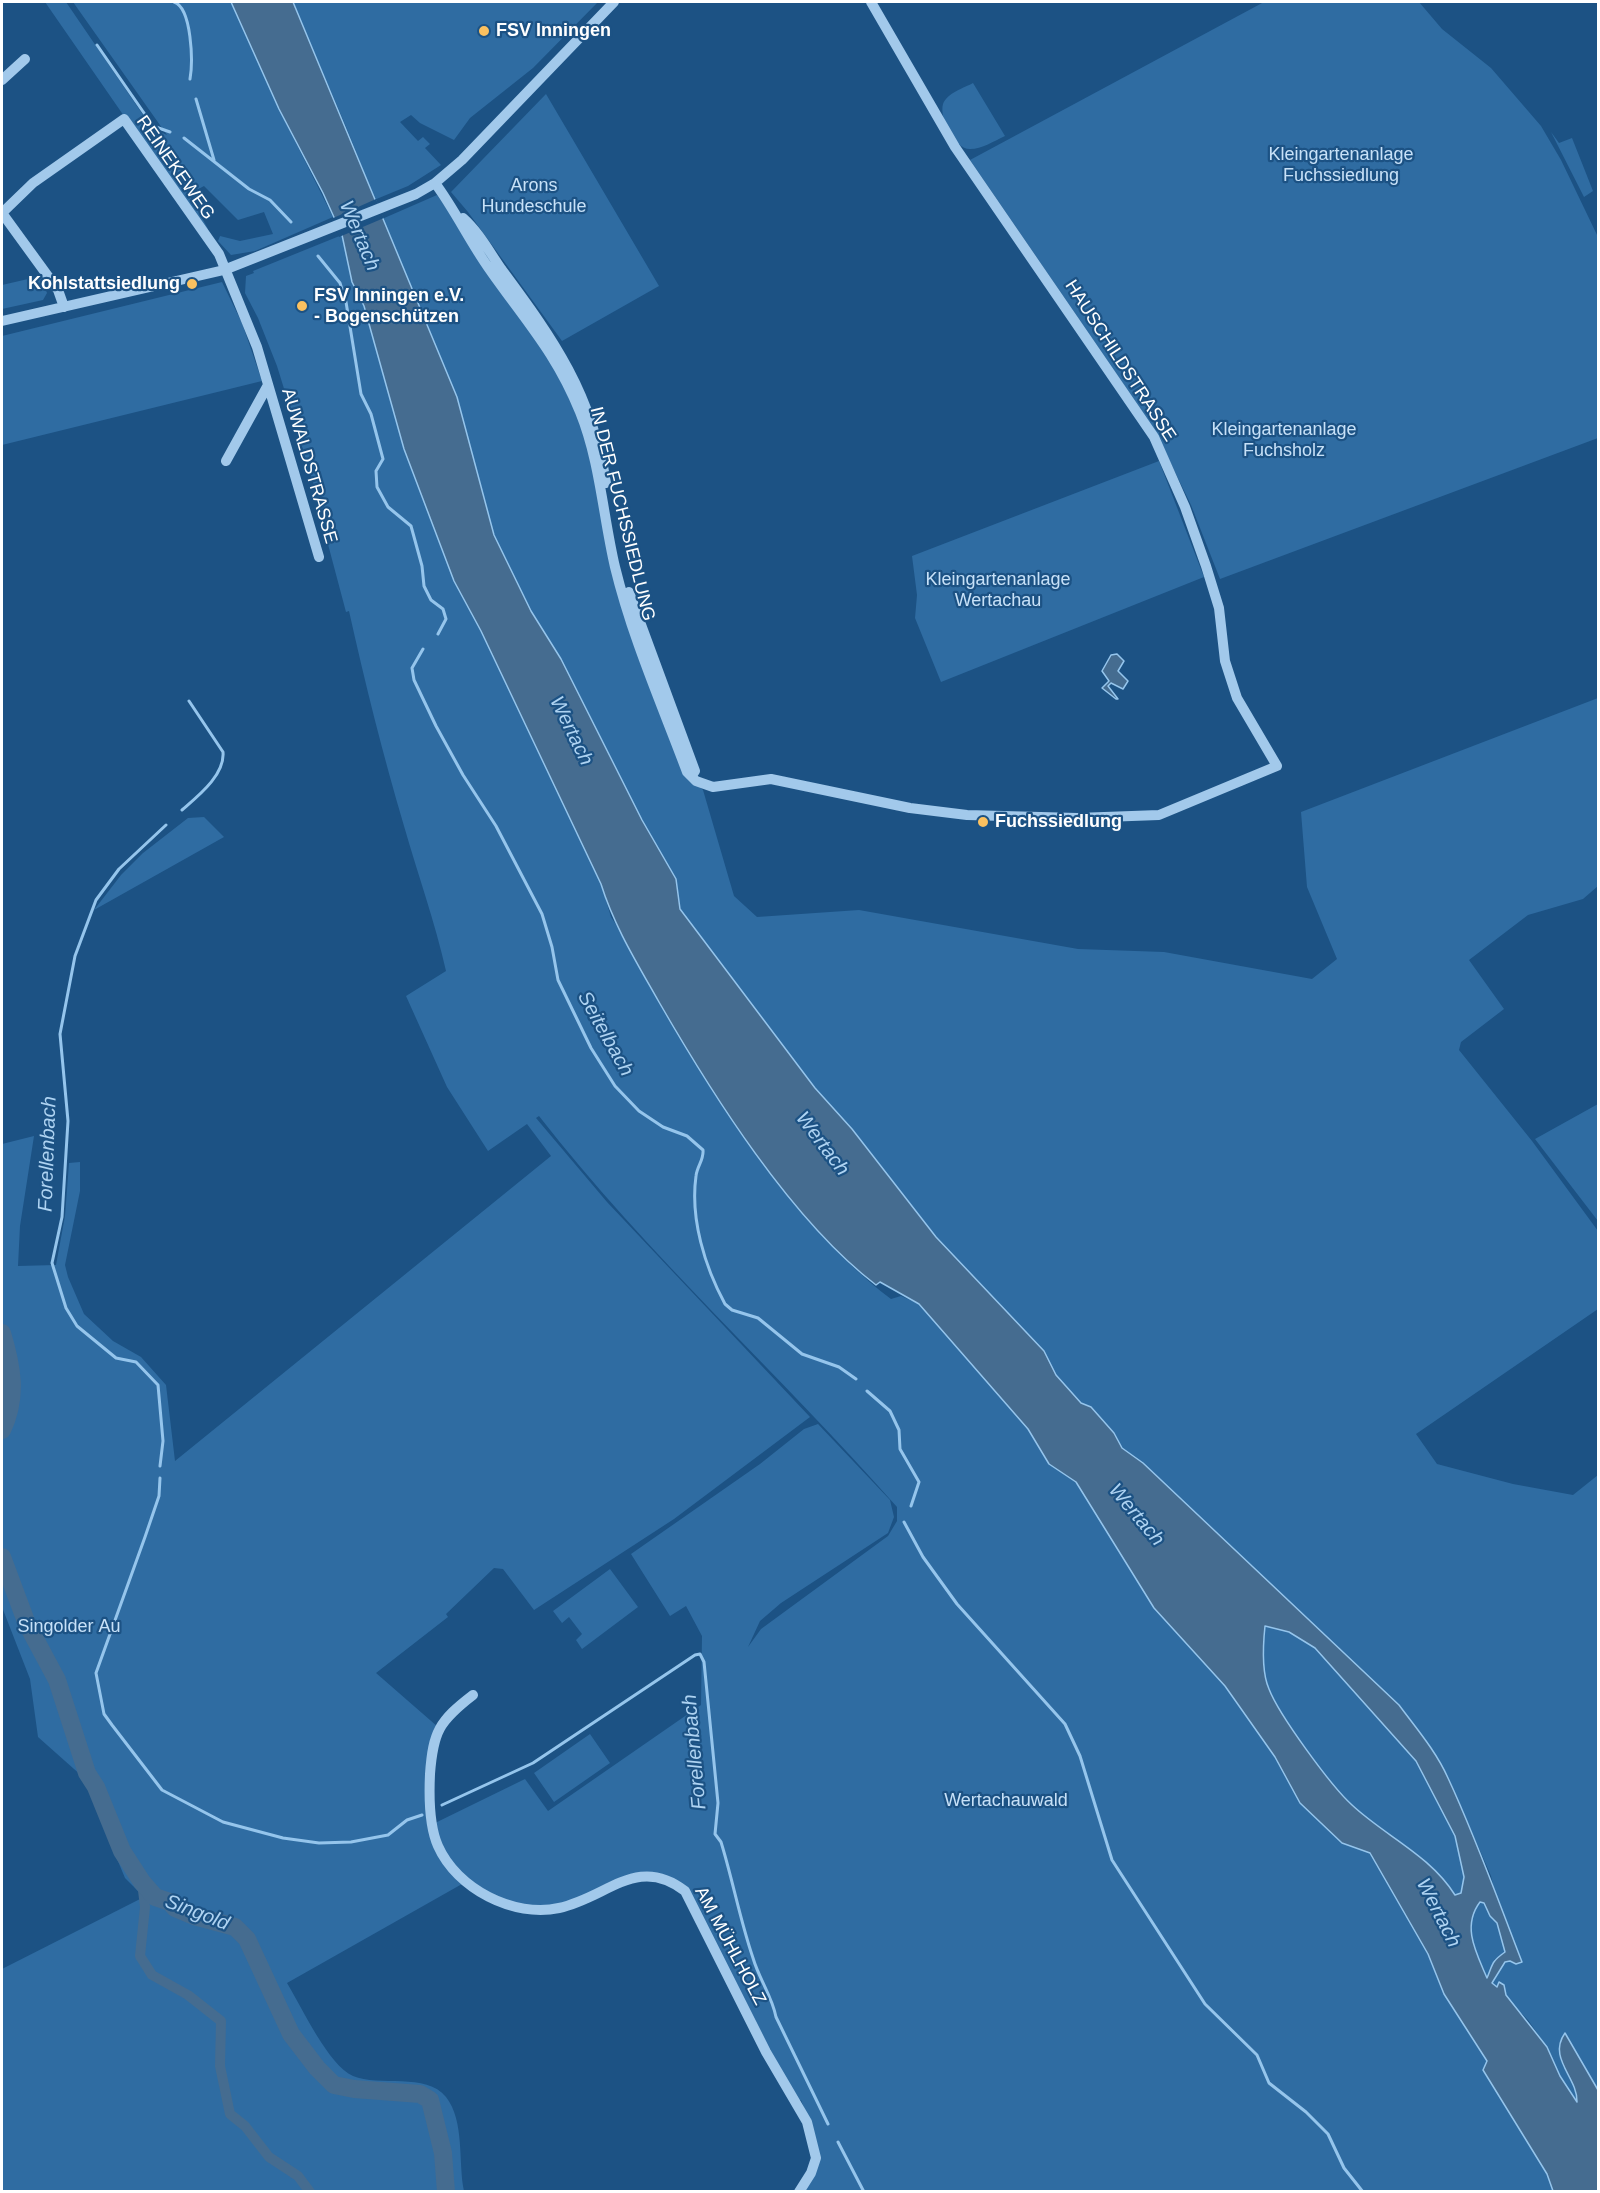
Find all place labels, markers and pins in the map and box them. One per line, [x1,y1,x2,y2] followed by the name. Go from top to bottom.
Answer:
[496,20,611,42] place label: FSV Inningen
[477,24,491,38] marker: FSV Inningen
[28,273,180,295] place label: Kohlstattsiedlung
[185,277,199,291] marker: Kohlstattsiedlung
[314,285,464,328] place label: FSV Inningen e.V. - Bogenschützen
[295,299,309,313] marker: FSV Inningen e.V. - Bogenschützen
[995,811,1122,833] place label: Fuchssiedlung
[976,815,990,829] marker: Fuchssiedlung

